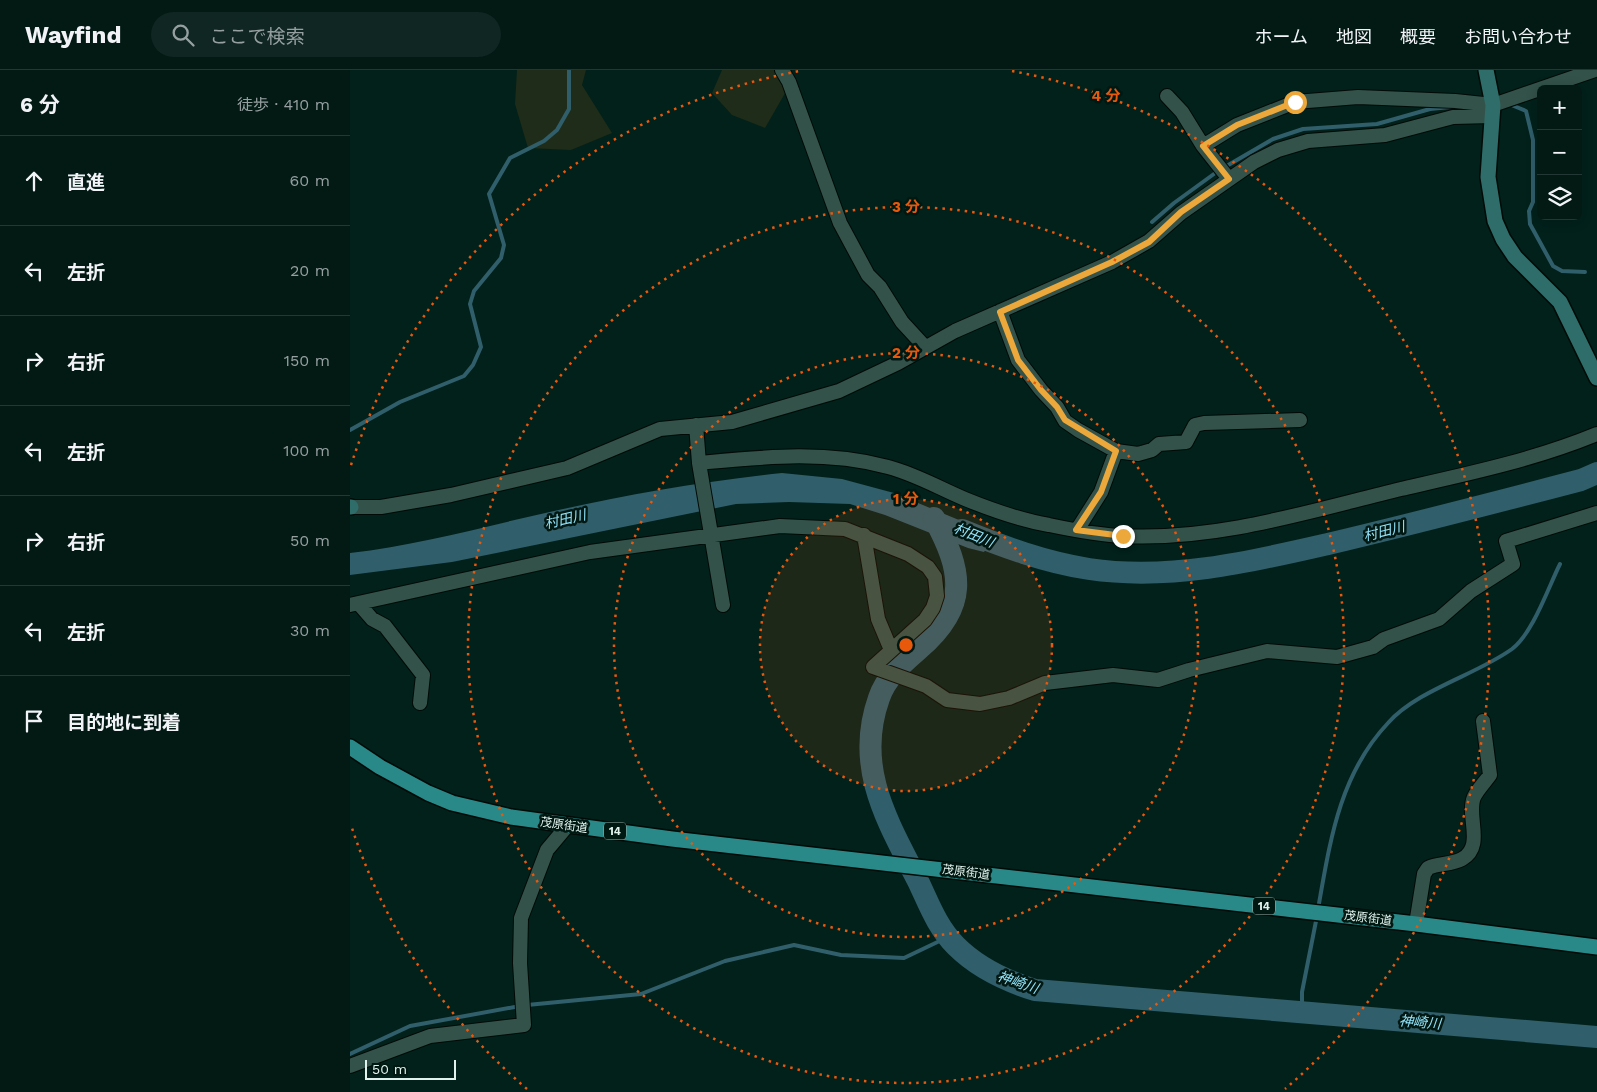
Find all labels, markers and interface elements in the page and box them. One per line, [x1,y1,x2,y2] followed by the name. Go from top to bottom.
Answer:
[151,12,501,57] search box
[25,21,121,49] text: Wayfind
[169,21,197,49] icon: search
[209,25,305,48] text: ここで検索
[1255,26,1308,47] text: ホーム
[1336,26,1372,47] text: 地図
[1400,26,1436,47] text: 概要
[1464,26,1572,47] text: お問い合わせ
[1537,85,1582,220] map controls
[1537,85,1582,130] button: +
[1092,87,1120,105] text: 4 分
[1284,91,1307,114] route start
[20,92,60,117] text: 6 分
[237,95,330,114] text: 徒歩 · 410 m
[1537,130,1582,175] button: −
[20,167,48,195] icon: ahead
[67,171,105,194] text: 直進
[290,171,330,190] text: 60 m
[1537,175,1582,220] button: layers
[892,198,920,216] text: 3 分
[20,257,48,285] icon: left
[67,261,105,284] text: 左折
[290,261,330,280] text: 20 m
[892,344,920,362] text: 2 分
[20,347,48,375] icon: right
[67,351,105,374] text: 右折
[284,351,330,370] text: 150 m
[20,437,48,465] icon: left
[67,441,105,464] text: 左折
[283,441,330,460] text: 100 m
[893,490,919,508] text: 1 分
[543,506,589,532] water label: 村田川
[1362,518,1408,544] water label: 村田川
[952,520,998,551] water label: 村田川
[1112,525,1135,548] route end
[20,527,48,555] icon: right
[67,531,105,554] text: 右折
[290,531,330,550] text: 50 m
[20,617,48,645] icon: left
[67,621,105,644] text: 左折
[290,621,330,640] text: 30 m
[897,636,915,654] centre of rings
[20,707,48,735] icon: arrive
[67,711,181,734] text: 目的地に到着
[539,815,589,835] street label: 茂原街道
[604,822,626,839] road number: 14
[941,862,991,882] street label: 茂原街道
[1253,898,1275,914] road number: 14
[1343,908,1393,928] street label: 茂原街道
[996,968,1042,997] water label: 神崎川
[1398,1012,1444,1032] water label: 神崎川
[365,1057,456,1080] scale bar
[372,1061,407,1077] text: 50 m

